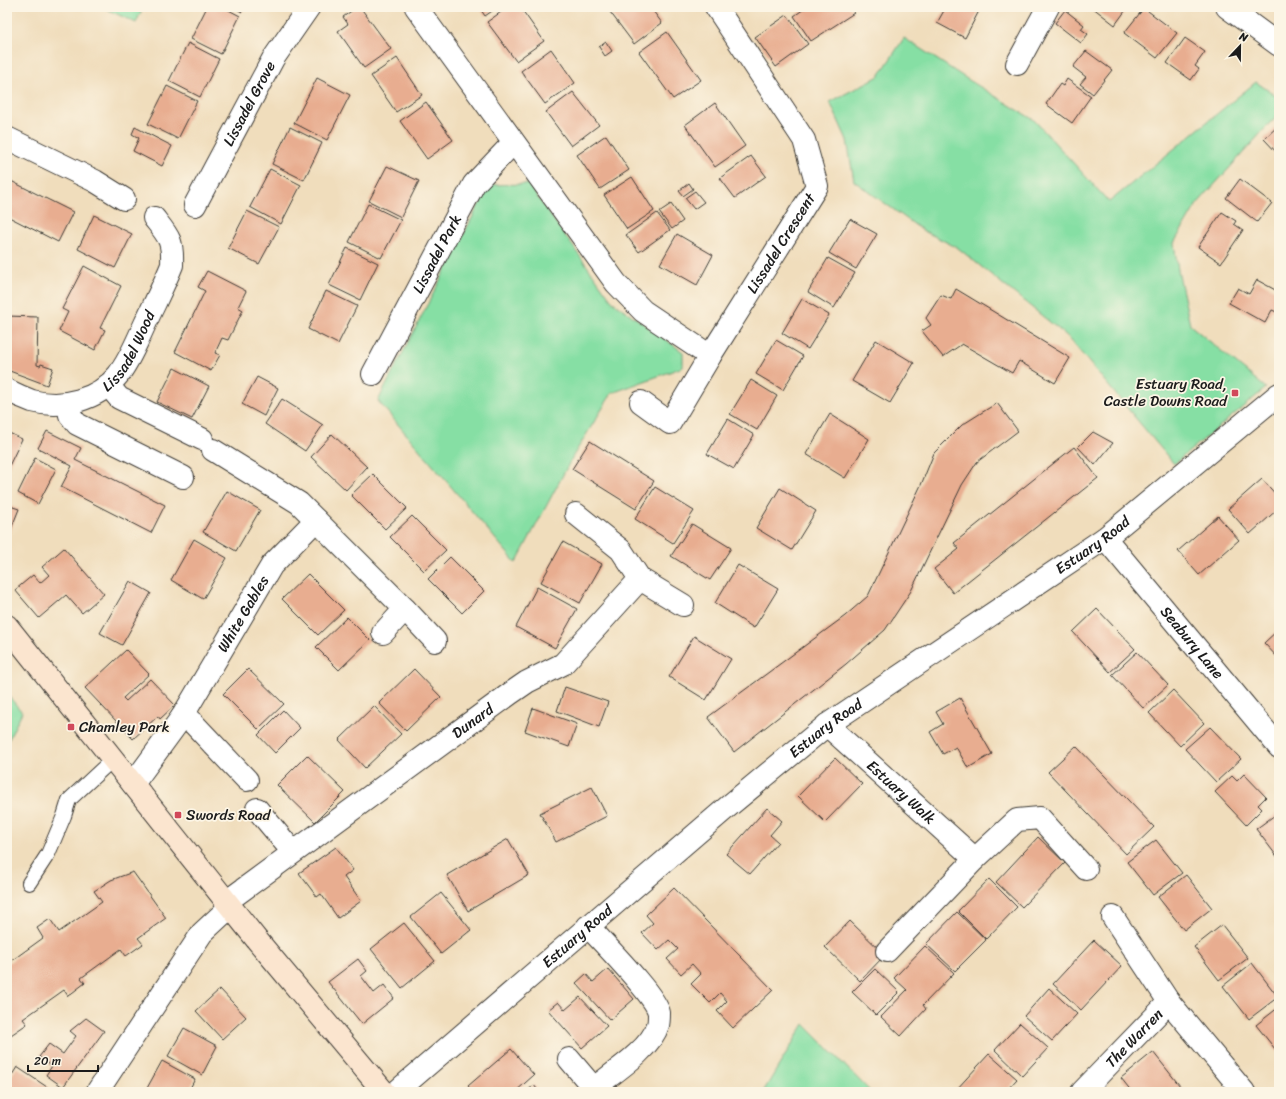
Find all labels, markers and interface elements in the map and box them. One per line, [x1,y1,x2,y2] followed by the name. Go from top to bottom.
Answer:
[1220,26,1260,66] north arrow
[1236,27,1251,48] text: N
[216,56,283,151] street label: Lissadel Grove
[739,187,823,299] street label: Lissadel Crescent
[405,210,469,298] street label: Lissadel Park
[96,305,163,398] street label: Lissadel Wood
[1104,371,1228,414] place label: Estuary Road, Castle Downs Road
[1230,388,1240,398] marker: Estuary Road, Castle Downs Road
[1050,509,1137,581] street label: Estuary Road
[210,570,276,657] street label: White Gables
[1154,600,1231,685] street label: Seabury Lane
[783,691,869,765] street label: Estuary Road
[446,696,500,745] street label: Dunard
[79,714,170,740] place label: Chamley Park
[66,722,76,732] marker: Chamley Park
[860,753,942,831] street label: Estuary Walk
[186,802,272,828] place label: Swords Road
[173,810,183,820] marker: Swords Road
[536,897,620,974] street label: Estuary Road
[1099,1002,1169,1074] street label: The Warren
[28,1047,98,1073] scale bar
[34,1050,61,1072] text: 20 m

